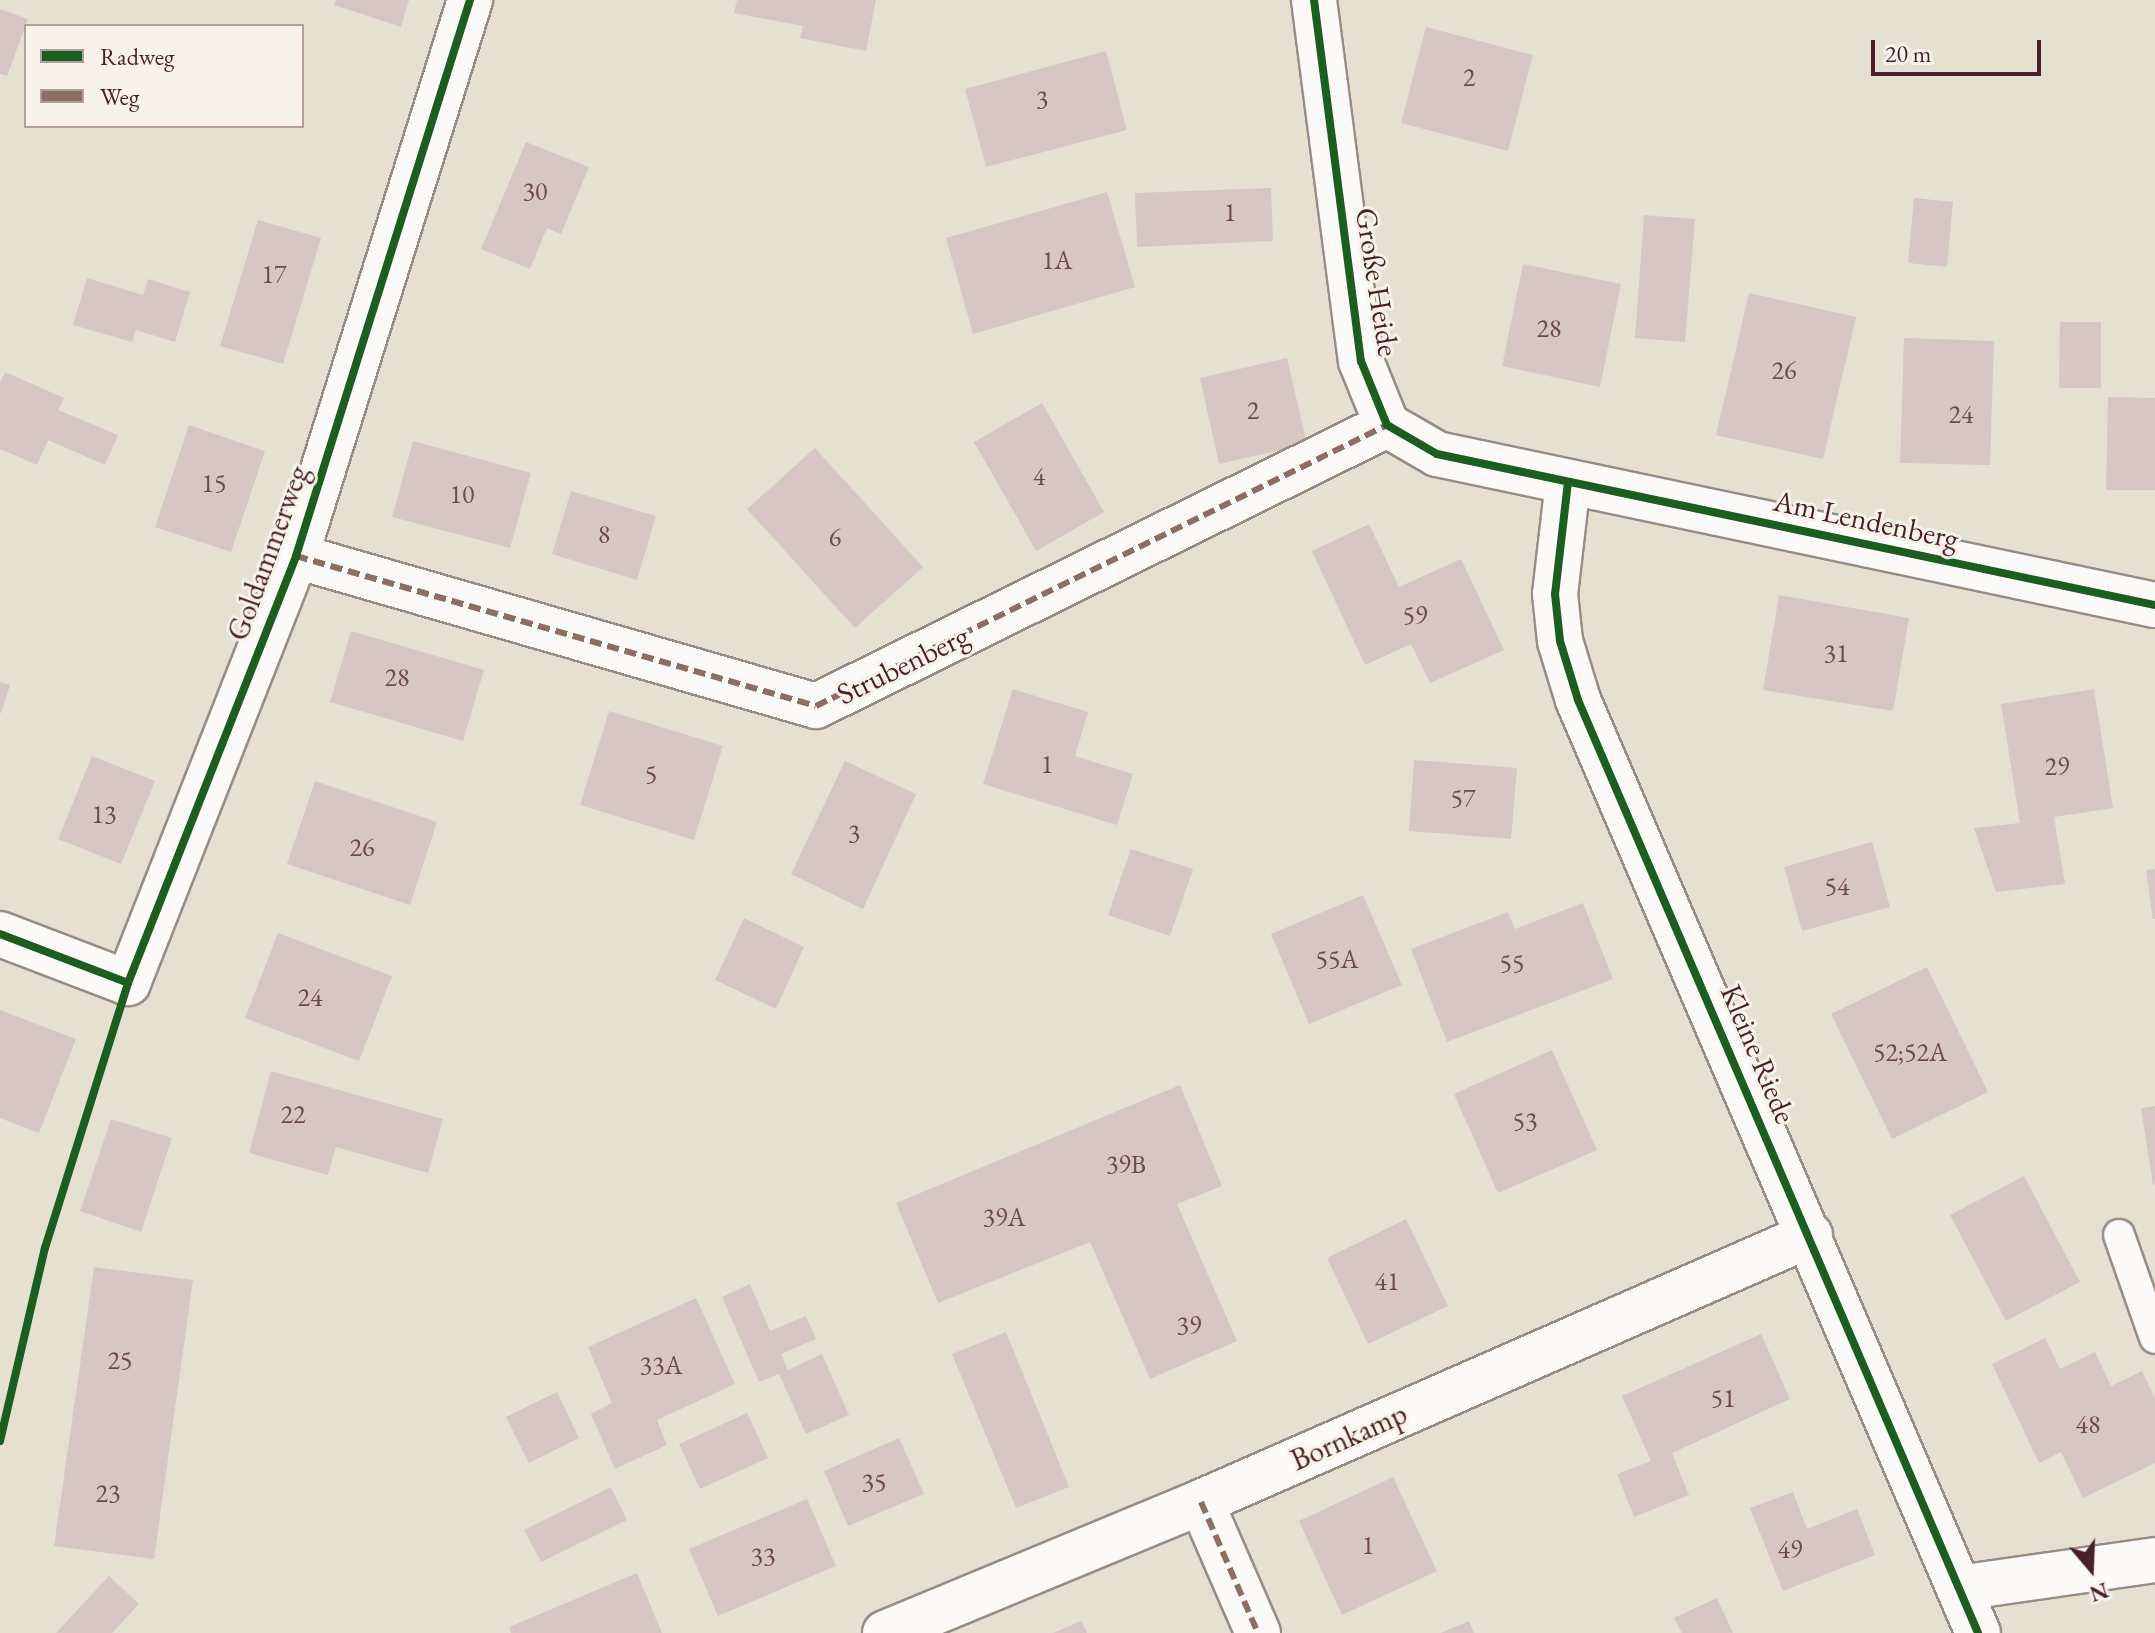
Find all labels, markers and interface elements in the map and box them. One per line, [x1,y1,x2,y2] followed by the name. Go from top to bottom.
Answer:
[24,24,304,128] legend
[1875,24,2045,74] scale bar
[1885,38,1932,69] text: 20 m
[100,41,174,72] text: Radweg
[1463,62,1475,94] house number: 2
[100,81,139,112] text: Weg
[1036,84,1048,116] house number: 3
[523,176,547,208] house number: 30
[1224,197,1236,229] house number: 1
[1348,205,1406,359] street label: Große Heide
[1042,245,1072,277] house number: 1A
[262,259,286,291] house number: 17
[1537,313,1561,345] house number: 28
[1772,355,1796,387] house number: 26
[1247,395,1259,427] house number: 2
[1949,399,1973,431] house number: 24
[220,461,316,645] street label: Goldammerweg
[1033,461,1045,493] house number: 4
[202,468,226,500] house number: 15
[450,479,474,511] house number: 10
[1770,483,1962,557] street label: Am Lendenberg
[598,519,610,551] house number: 8
[829,522,841,554] house number: 6
[1403,600,1427,632] house number: 59
[831,618,975,712] street label: Strubenberg
[1824,638,1848,670] house number: 31
[385,662,409,694] house number: 28
[1041,749,1053,781] house number: 1
[2045,751,2069,783] house number: 29
[645,759,657,791] house number: 5
[1451,783,1475,815] house number: 57
[92,799,116,831] house number: 13
[848,818,860,850] house number: 3
[350,832,374,864] house number: 26
[1825,871,1849,903] house number: 54
[1316,944,1358,976] house number: 55A
[1500,948,1524,980] house number: 55
[1713,979,1803,1129] street label: Kleine Riede
[298,982,322,1014] house number: 24
[1873,1037,1947,1069] house number: 52;52A
[281,1099,305,1131] house number: 22
[1513,1106,1537,1138] house number: 53
[1106,1149,1146,1181] house number: 39B
[983,1202,1025,1234] house number: 39A
[1375,1266,1399,1298] house number: 41
[1177,1310,1201,1342] house number: 39
[108,1345,132,1377] house number: 25
[640,1350,682,1382] house number: 33A
[1711,1383,1735,1415] house number: 51
[1285,1395,1413,1479] street label: Bornkamp
[2076,1409,2100,1441] house number: 48
[862,1467,886,1499] house number: 35
[96,1478,120,1510] house number: 23
[2051,1529,2131,1609] north arrow
[1362,1530,1374,1562] house number: 1
[1778,1534,1802,1566] house number: 49
[751,1541,775,1573] house number: 33
[2086,1576,2112,1609] text: N

